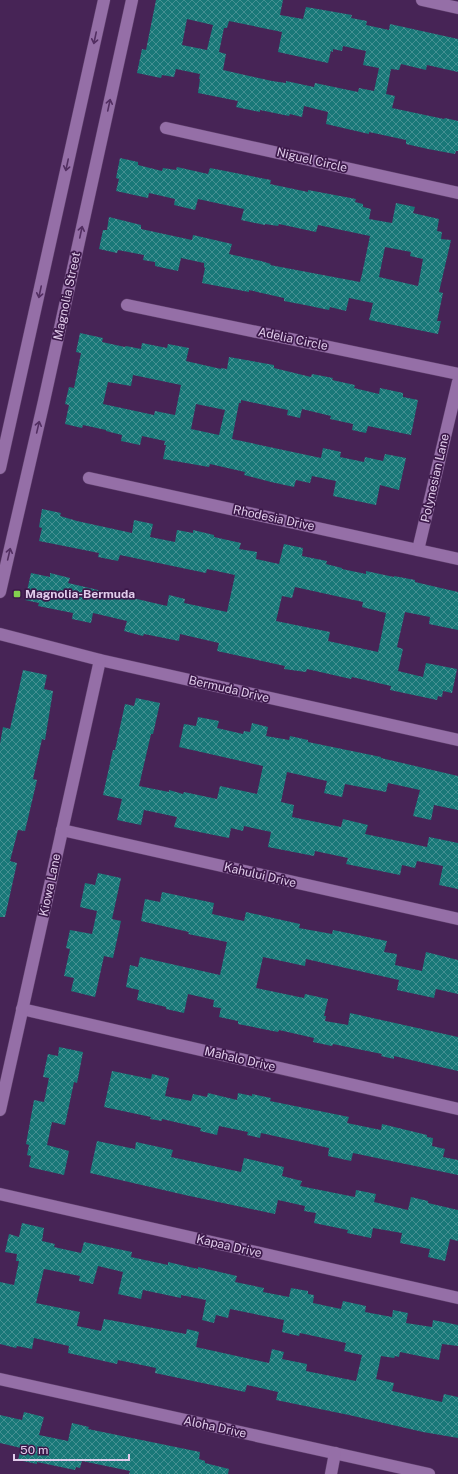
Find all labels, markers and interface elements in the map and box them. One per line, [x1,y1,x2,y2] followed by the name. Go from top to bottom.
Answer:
[91,31,99,44] one-way arrow
[106,99,114,112] one-way arrow
[275,145,349,175] street label: Niguel Circle
[63,158,71,171] one-way arrow
[78,226,86,239] one-way arrow
[51,250,83,341] street label: Magnolia Street
[35,285,43,298] one-way arrow
[257,325,329,353] street label: Adelia Circle
[35,421,43,434] one-way arrow
[418,432,452,524] street label: Polynesian Lane
[232,503,316,534] street label: Rhodesia Drive
[5,548,13,561] one-way arrow
[25,587,135,601] place label: Magnolia-Bermuda
[12,589,22,599] marker: Magnolia-Bermuda
[187,673,271,705] street label: Bermuda Drive
[37,852,64,918] street label: Kiowa Lane
[222,860,298,890] street label: Kahului Drive
[203,1044,277,1074] street label: Mahalo Drive
[195,1232,263,1260] street label: Kapaa Drive
[182,1414,248,1441] street label: Aloha Drive
[14,1436,129,1462] scale bar
[20,1443,48,1457] text: 50 m

